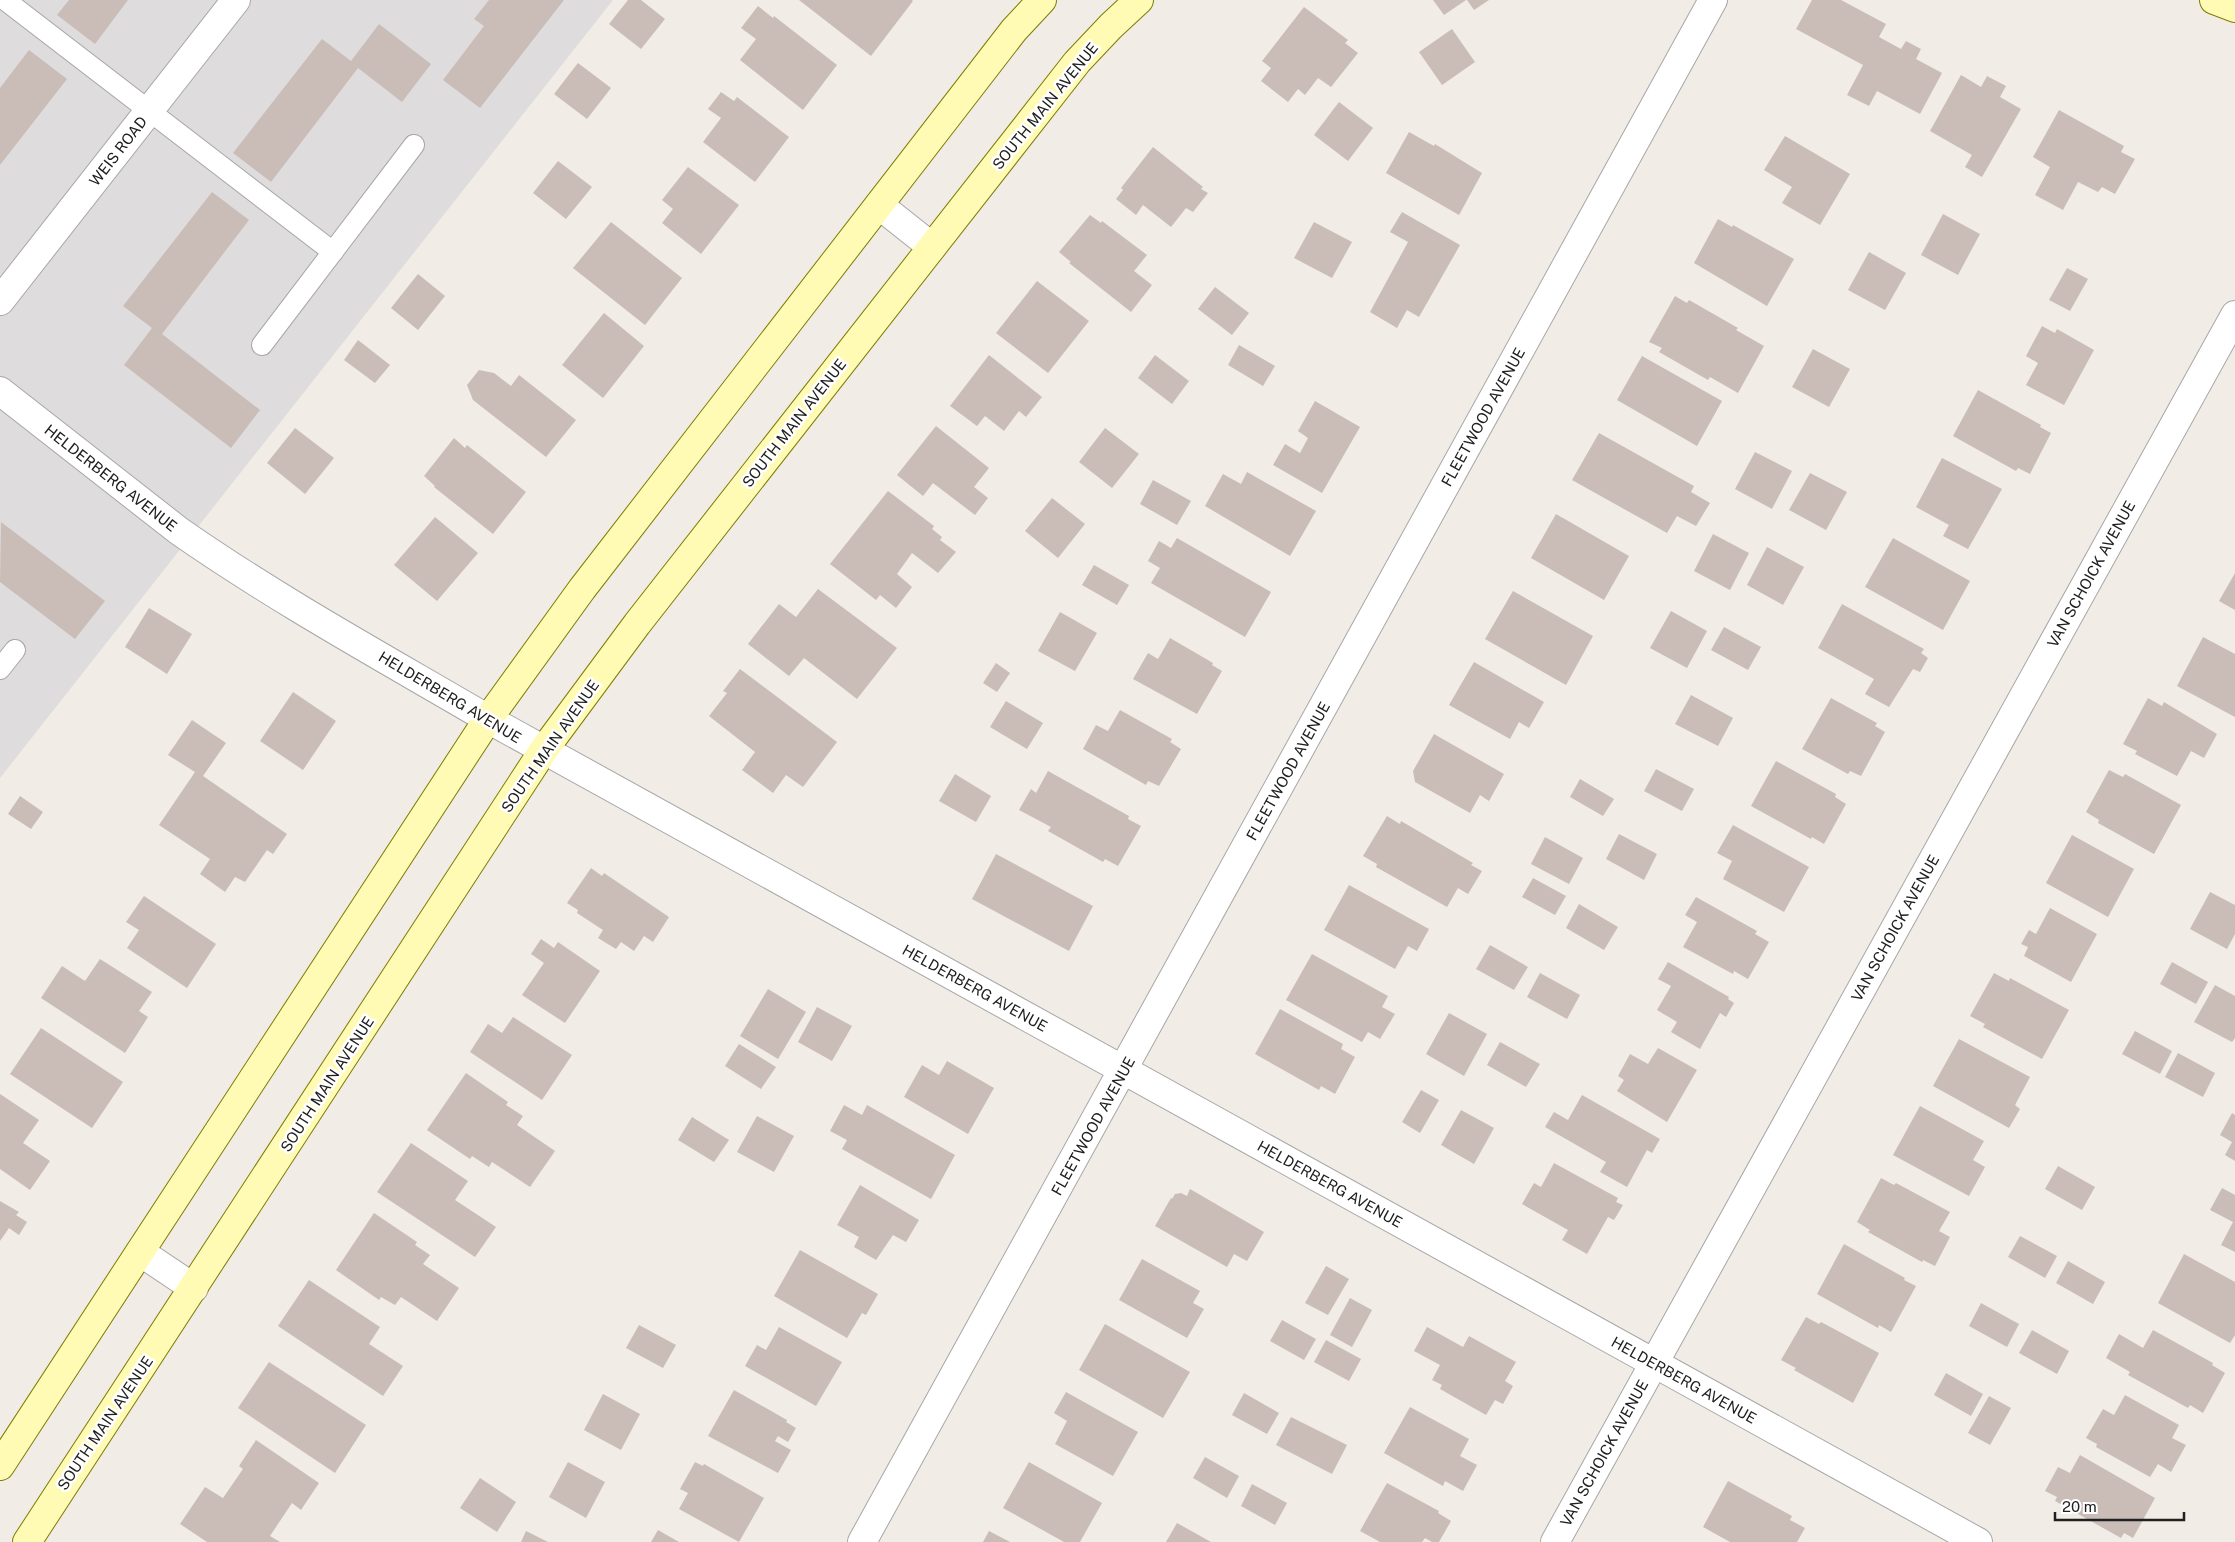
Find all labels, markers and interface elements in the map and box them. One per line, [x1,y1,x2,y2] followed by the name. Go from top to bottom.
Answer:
[989,39,1101,173] street label: SOUTH MAIN AVENUE
[86,113,150,189] street label: WEIS ROAD
[1438,345,1528,489] street label: FLEETWOOD AVENUE
[739,356,849,490] street label: SOUTH MAIN AVENUE
[41,421,181,535] street label: HELDERBERG AVENUE
[2044,498,2138,650] street label: VAN SCHOICK AVENUE
[376,648,524,746] street label: HELDERBERG AVENUE
[498,676,602,816] street label: SOUTH MAIN AVENUE
[1243,699,1333,843] street label: FLEETWOOD AVENUE
[1848,852,1942,1004] street label: VAN SCHOICK AVENUE
[900,941,1050,1035] street label: HELDERBERG AVENUE
[277,1013,377,1155] street label: SOUTH MAIN AVENUE
[1048,1054,1138,1198] street label: FLEETWOOD AVENUE
[1255,1137,1405,1231] street label: HELDERBERG AVENUE
[1609,1333,1759,1427] street label: HELDERBERG AVENUE
[54,1353,156,1493] street label: SOUTH MAIN AVENUE
[1557,1377,1651,1529] street label: VAN SCHOICK AVENUE
[2055,1490,2184,1522] scale bar
[2062,1498,2097,1515] text: 20 m

